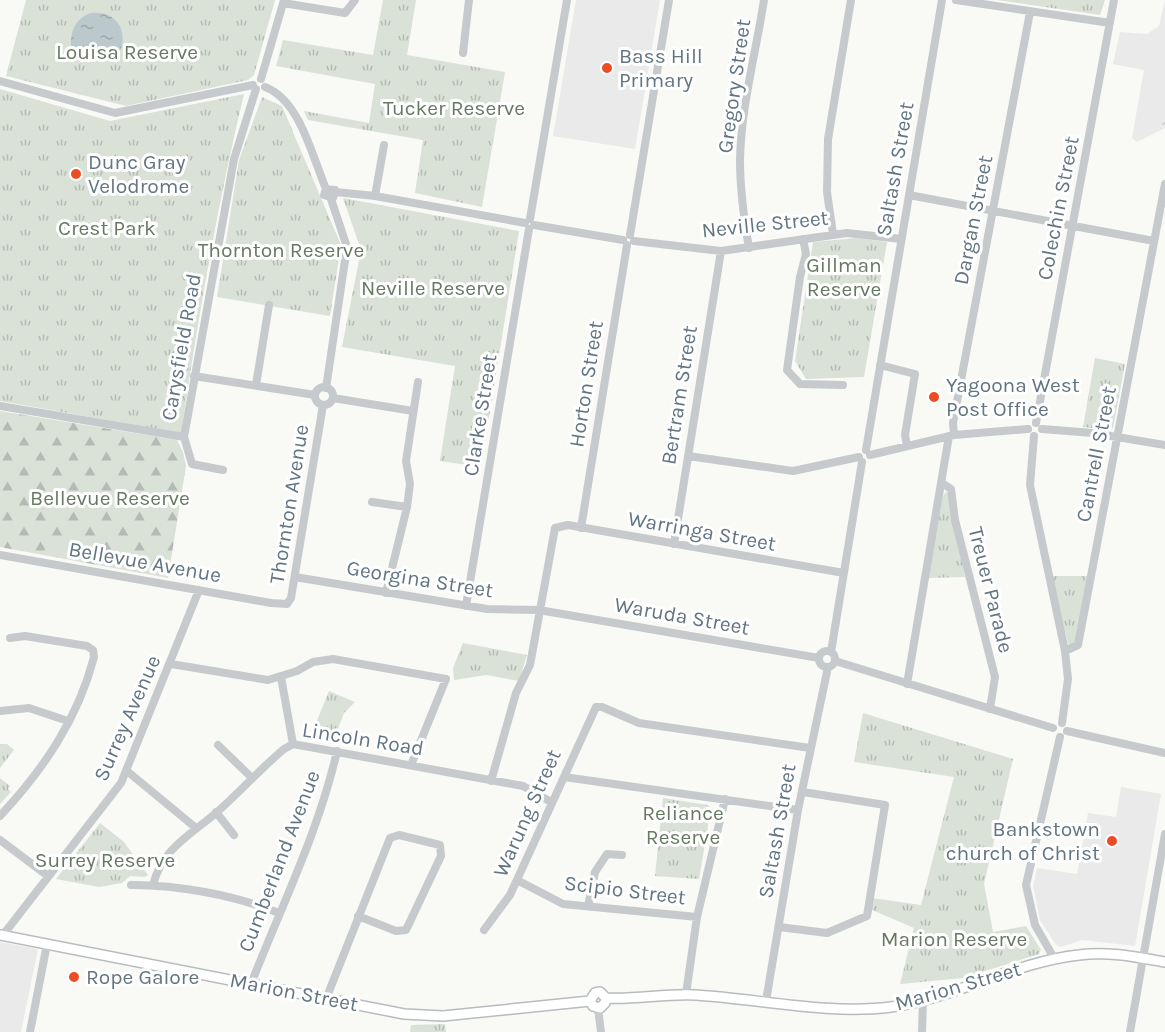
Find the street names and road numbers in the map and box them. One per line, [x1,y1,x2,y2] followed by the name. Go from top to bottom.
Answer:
[713,17,755,155] street label: Gregory Street
[871,100,919,238] street label: Saltash Street
[1032,134,1084,282] street label: Colechin Street
[949,153,997,287] street label: Dargan Street
[701,205,830,243] street label: Neville Street
[156,272,206,422] street label: Carysfield Road
[564,319,608,449] street label: Horton Street
[656,324,702,466] street label: Bertram Street
[459,352,502,478] street label: Clarke Street
[1071,384,1121,524] street label: Cantrell Street
[265,423,313,585] street label: Thornton Avenue
[626,506,778,556] street label: Warringa Street
[964,525,1018,655] street label: Treuer Parade
[67,537,223,587] street label: Bellevue Avenue
[345,556,495,602] street label: Georgina Street
[613,592,751,640] street label: Waruda Street
[89,651,165,785] street label: Surrey Avenue
[300,718,426,760] street label: Lincoln Road
[488,745,566,881] street label: Warung Street
[753,762,801,900] street label: Saltash Street
[233,767,325,955] street label: Cumberland Avenue
[563,871,687,909] street label: Scipio Street
[892,957,1024,1015] street label: Marion Street
[228,968,360,1016] street label: Marion Street

